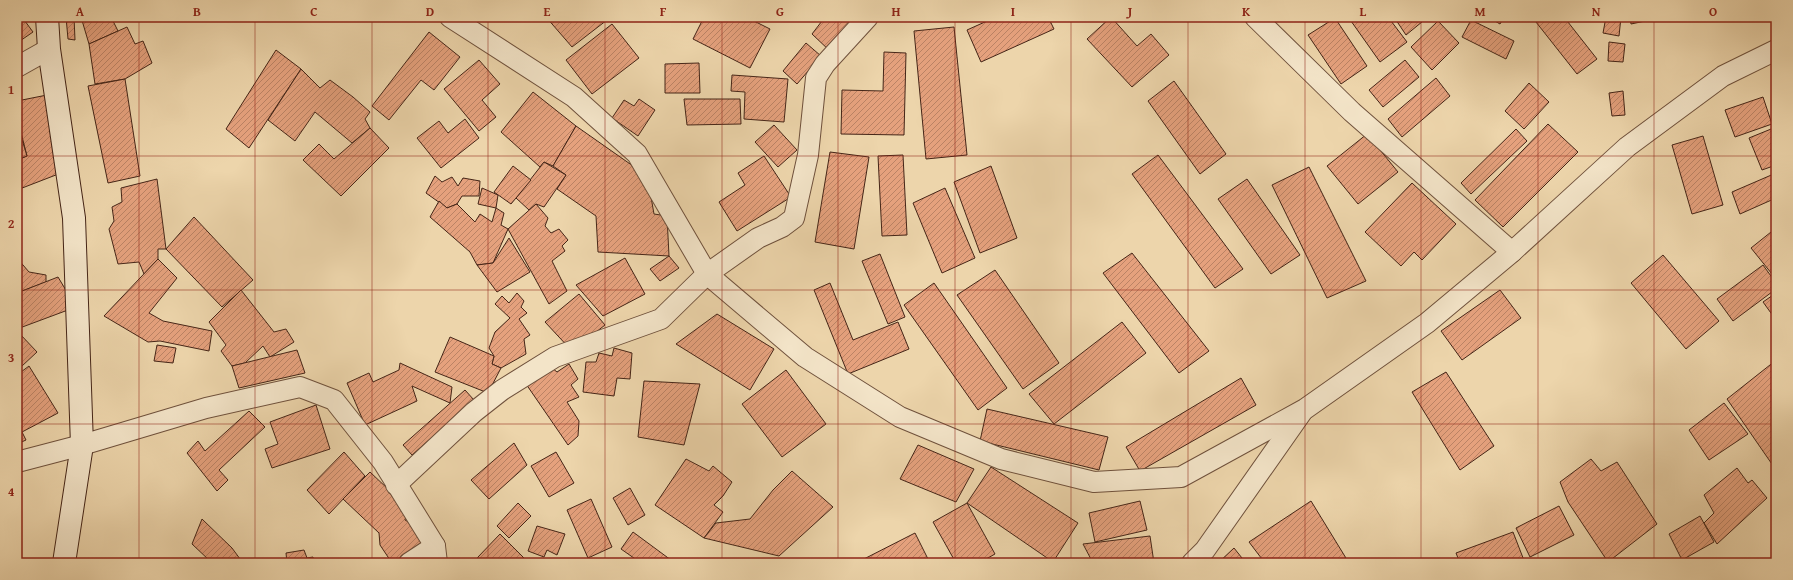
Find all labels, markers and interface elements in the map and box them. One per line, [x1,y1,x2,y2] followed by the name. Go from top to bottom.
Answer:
[76,2,85,21] text: A
[193,2,201,21] text: B
[310,2,318,21] text: C
[426,2,434,21] text: D
[544,2,551,21] text: E
[660,2,667,21] text: F
[776,2,784,21] text: G
[891,2,901,21] text: H
[1011,2,1015,21] text: I
[1126,2,1133,21] text: J
[1242,2,1251,21] text: K
[1360,2,1367,21] text: L
[1474,2,1486,21] text: M
[1592,2,1601,21] text: N
[1709,2,1717,21] text: O
[8,80,14,99] text: 1
[8,214,15,233] text: 2
[8,348,14,367] text: 3
[8,482,15,501] text: 4

